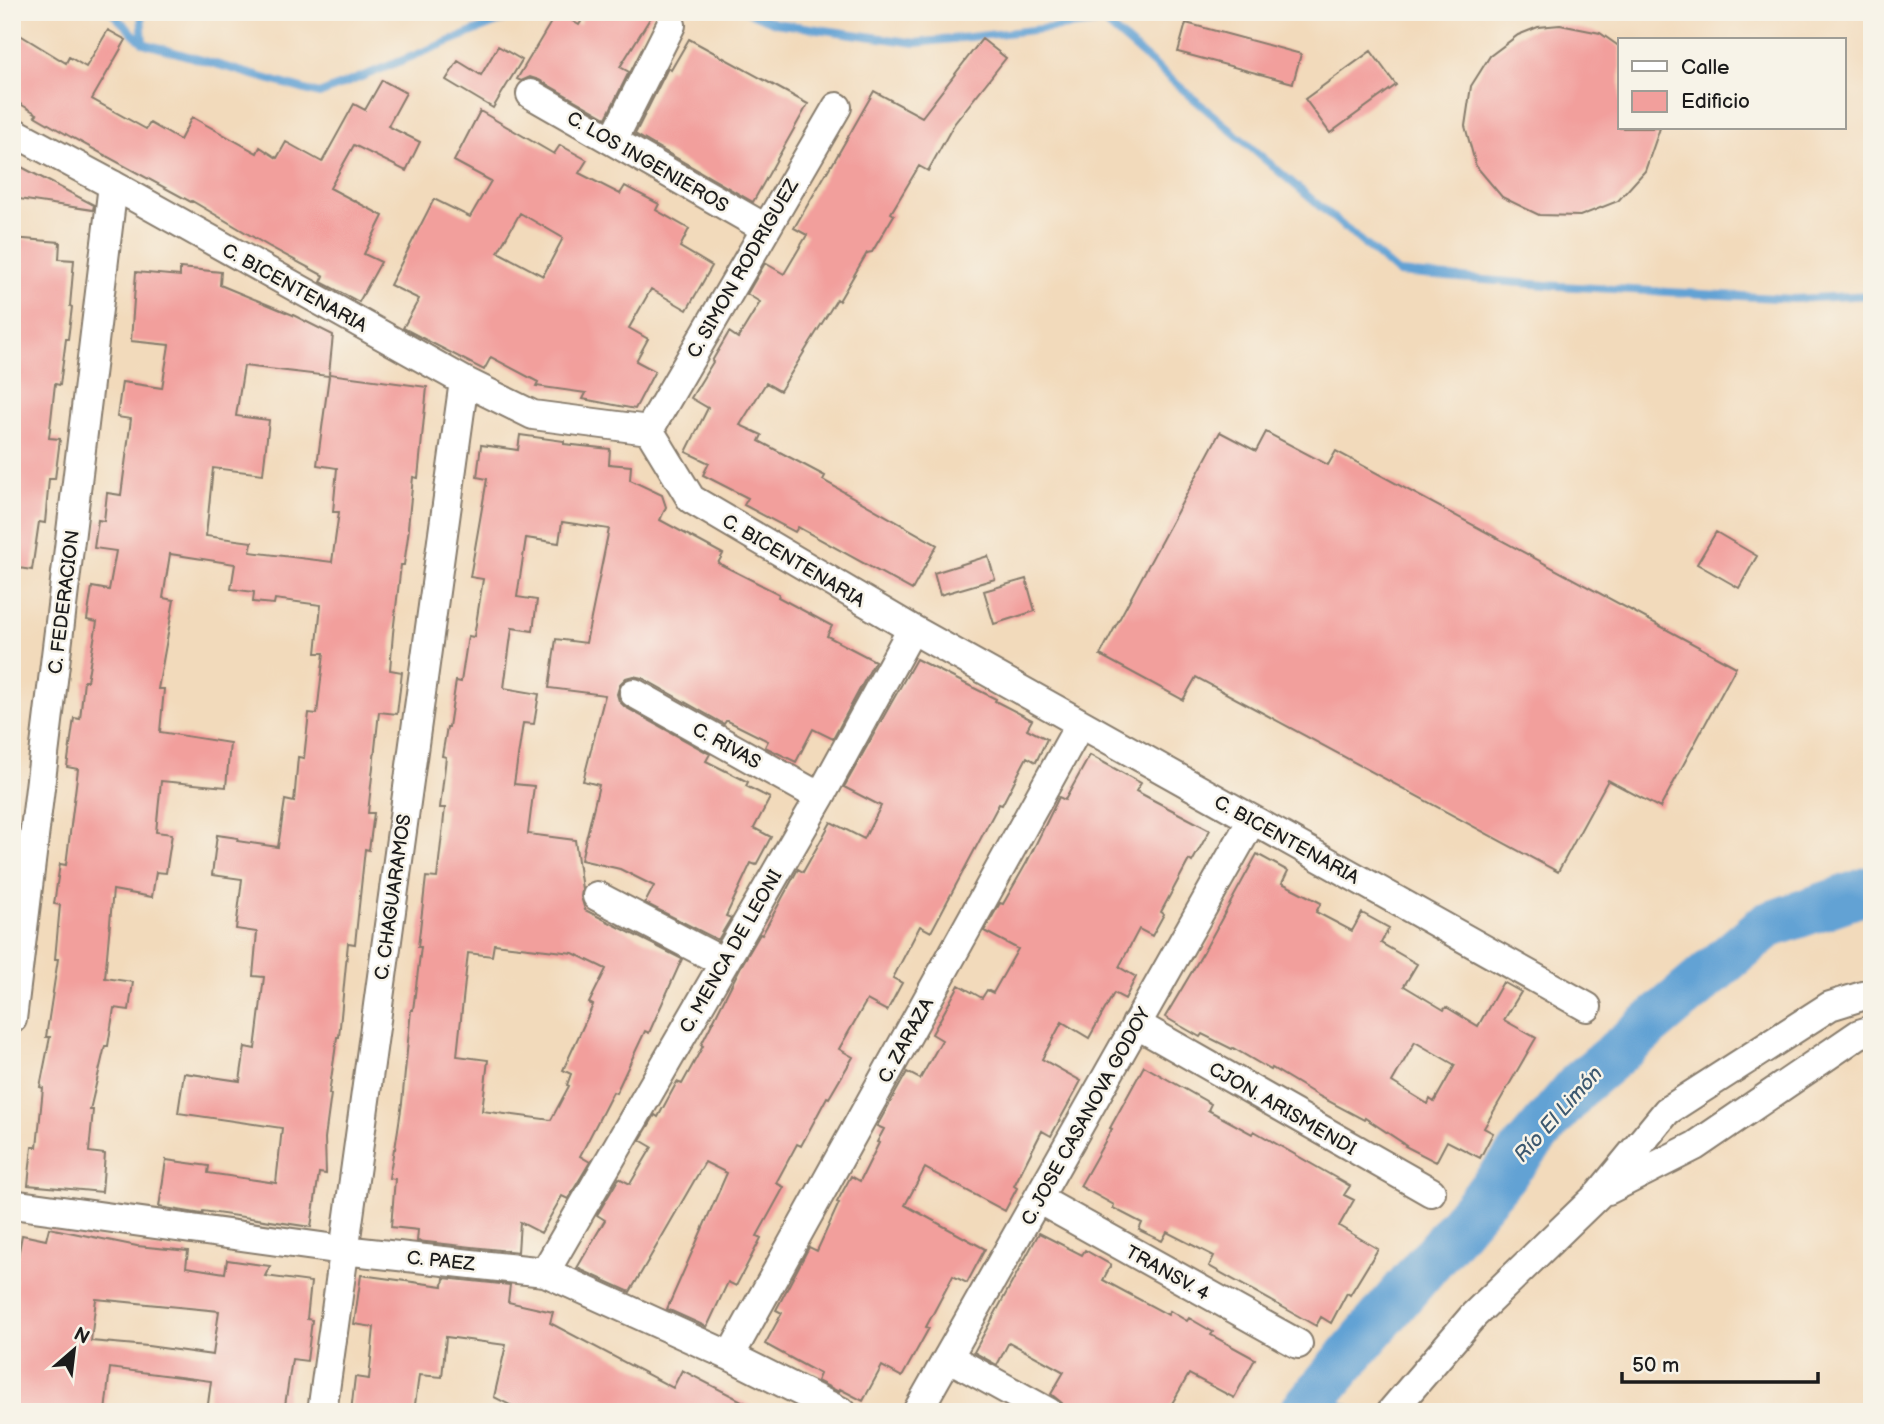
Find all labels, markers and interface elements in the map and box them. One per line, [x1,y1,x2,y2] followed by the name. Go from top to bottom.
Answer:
[1618,38,1846,130] legend
[1681,55,1730,80] text: Calle
[1681,89,1750,114] text: Edificio
[562,107,732,218] street label: C. LOS INGENIEROS
[683,175,804,362] street label: C. SIMON RODRIGUEZ
[218,239,371,338] street label: C. BICENTENARIA
[718,510,869,613] street label: C. BICENTENARIA
[44,529,85,676] street label: C. FEDERACION
[688,718,765,775] street label: C. RIVAS
[1210,791,1363,890] street label: C. BICENTENARIA
[370,813,417,982] street label: C. CHAGUARAMOS
[675,866,788,1038] street label: C. MENCA DE LEONI
[874,994,939,1087] street label: C. ZARAZA
[1017,1003,1156,1230] street label: C. JOSE CASANOVA GODOY
[1204,1058,1360,1161] street label: CJON. ARISMENDI
[1509,1061,1608,1167] water label: Río El Limón
[1121,1241,1214,1306] street label: TRANSV. 4
[406,1246,477,1277] street label: C. PAEZ
[38,1316,108,1386] north arrow
[70,1323,93,1350] text: N
[1622,1340,1818,1384] scale bar
[1632,1353,1679,1378] text: 50 m

